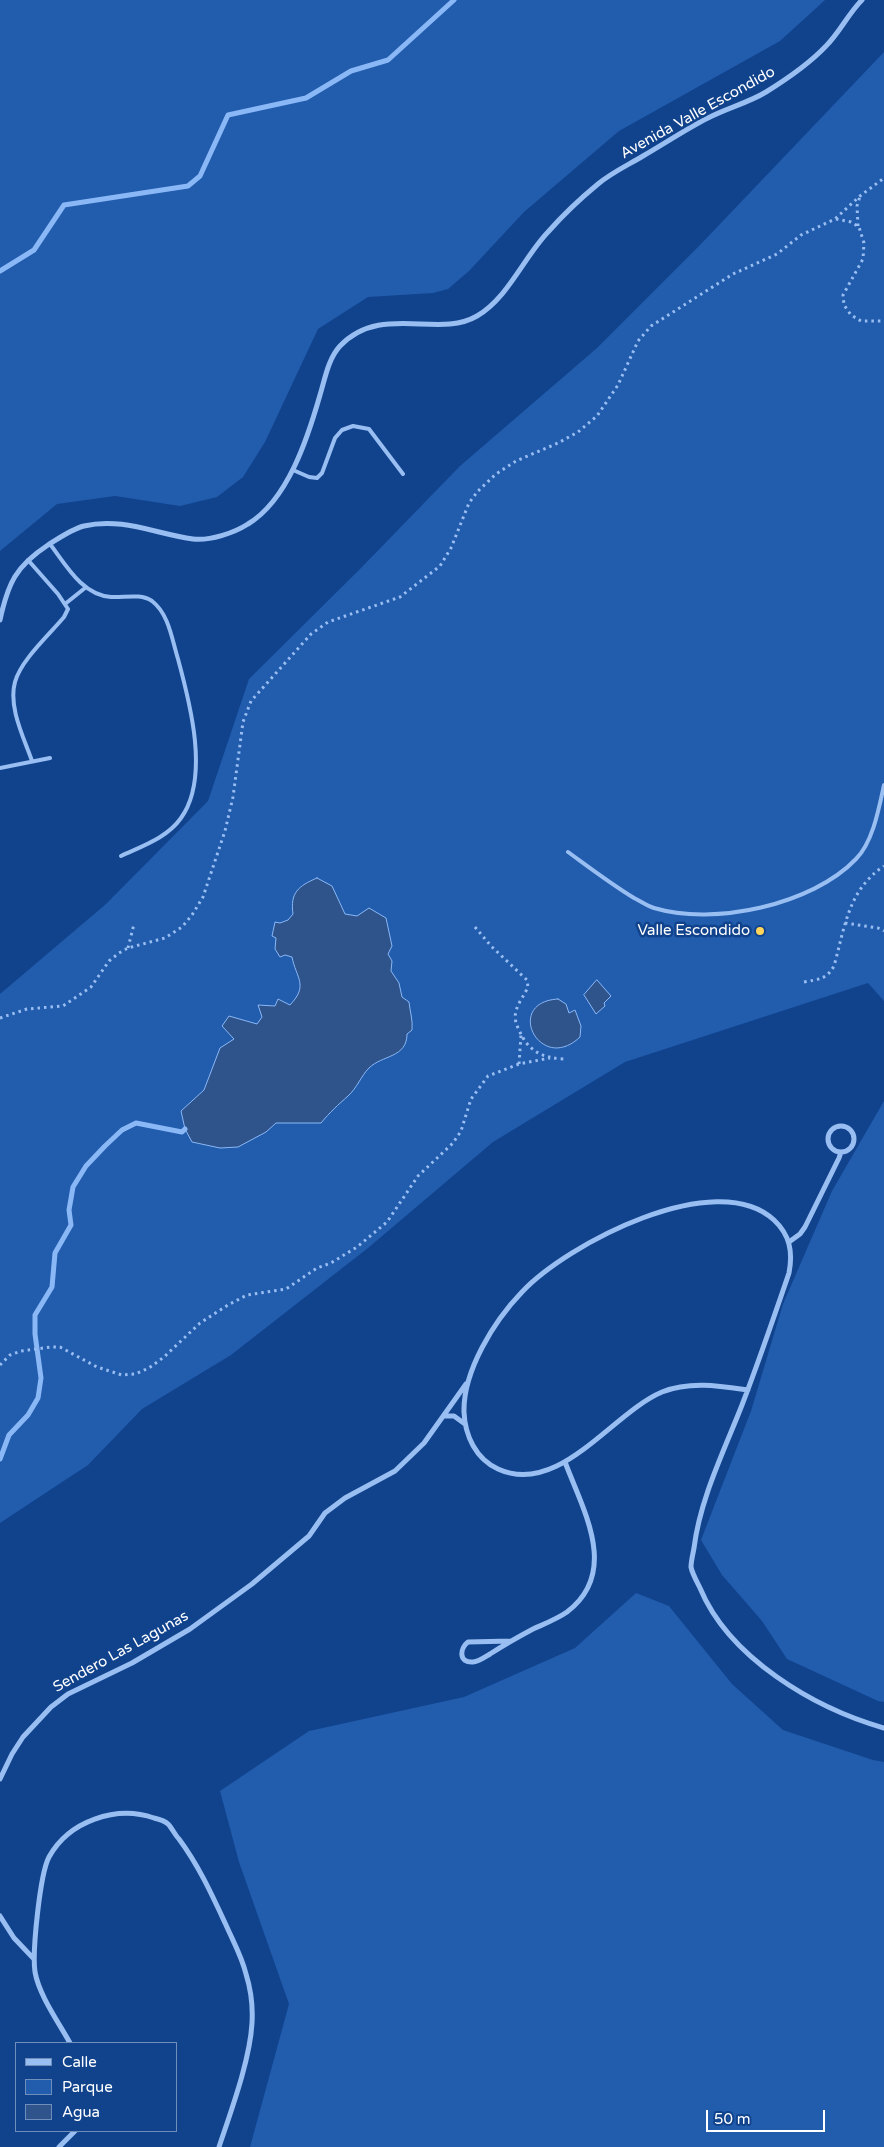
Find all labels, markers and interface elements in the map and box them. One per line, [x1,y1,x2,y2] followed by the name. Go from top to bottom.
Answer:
[617,63,779,163] street label: Avenida Valle Escondido
[637,922,750,940] place label: Valle Escondido
[754,925,766,937] marker: Valle Escondido
[50,1607,192,1697] street label: Sendero Las Lagunas
[15,2042,178,2132] legend
[62,2053,97,2071] text: Calle
[62,2078,113,2096] text: Parque
[709,2100,828,2132] scale bar
[62,2103,100,2121] text: Agua
[714,2110,751,2128] text: 50 m

